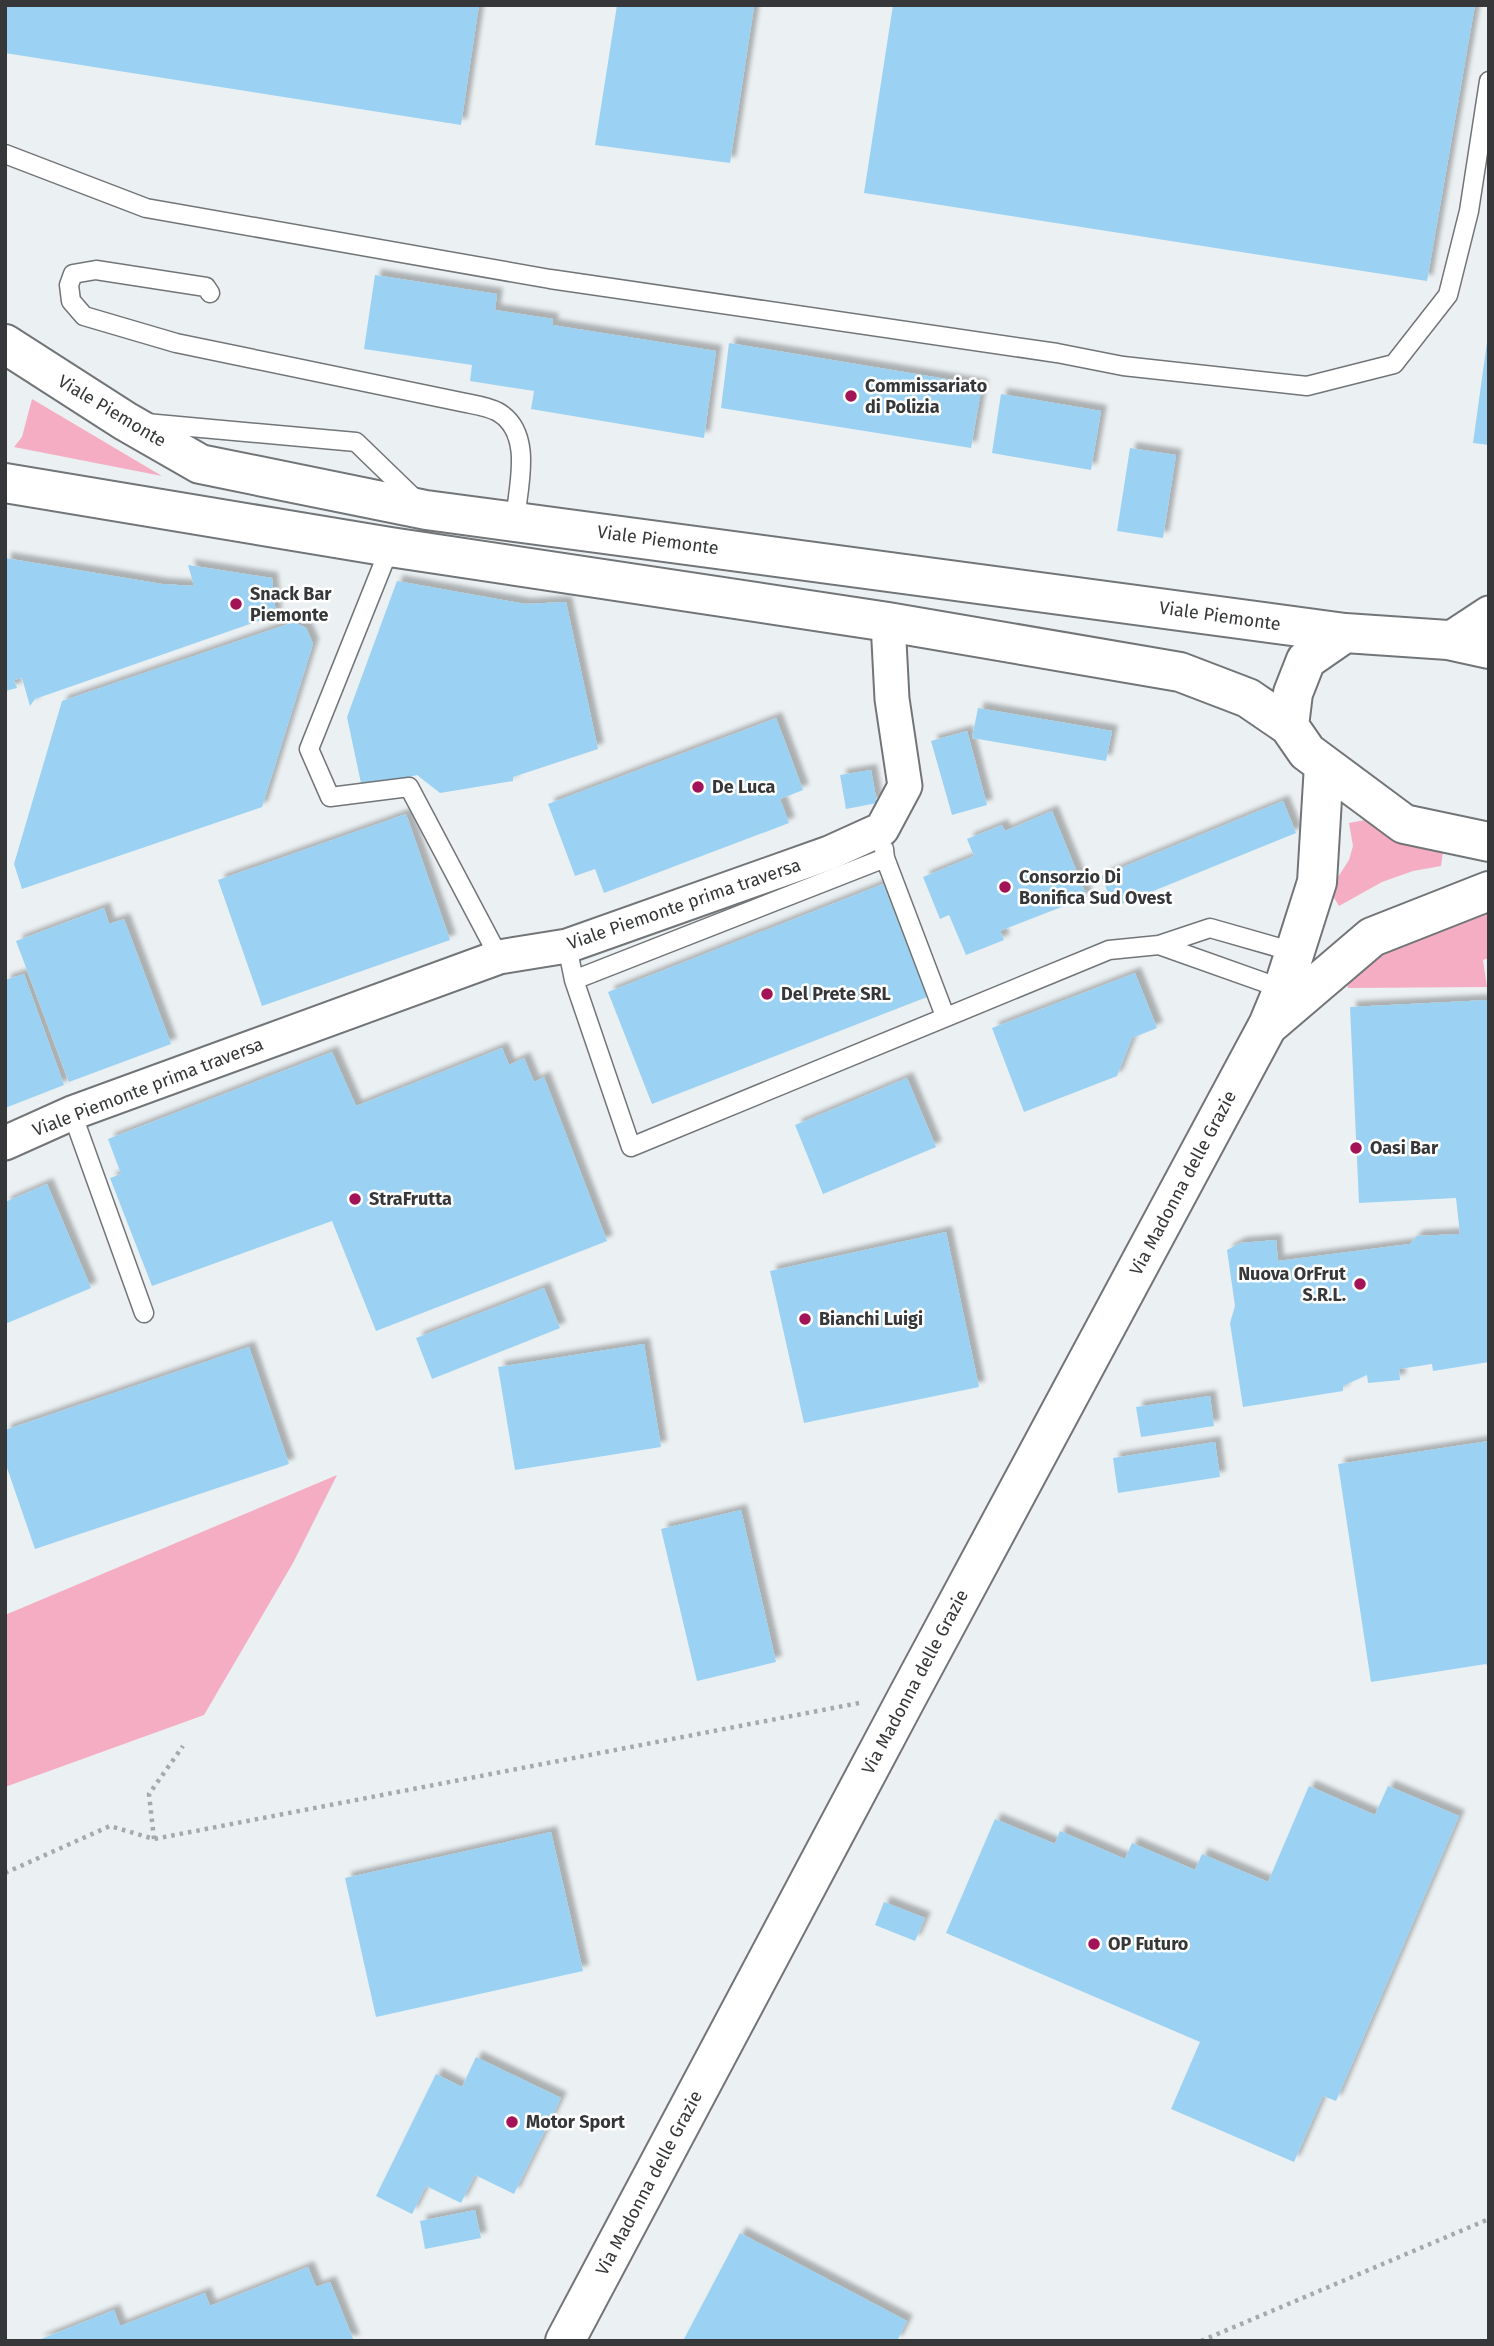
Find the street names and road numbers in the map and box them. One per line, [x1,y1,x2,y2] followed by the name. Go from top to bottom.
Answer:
[54,370,170,452] street label: Viale Piemonte
[596,521,720,559] street label: Viale Piemonte
[1158,597,1282,635] street label: Viale Piemonte
[564,854,804,954] street label: Viale Piemonte prima traversa
[29,1033,267,1141] street label: Viale Piemonte prima traversa
[1125,1087,1241,1279] street label: Via Madonna delle Grazie
[857,1586,973,1778] street label: Via Madonna delle Grazie
[591,2087,707,2279] street label: Via Madonna delle Grazie

